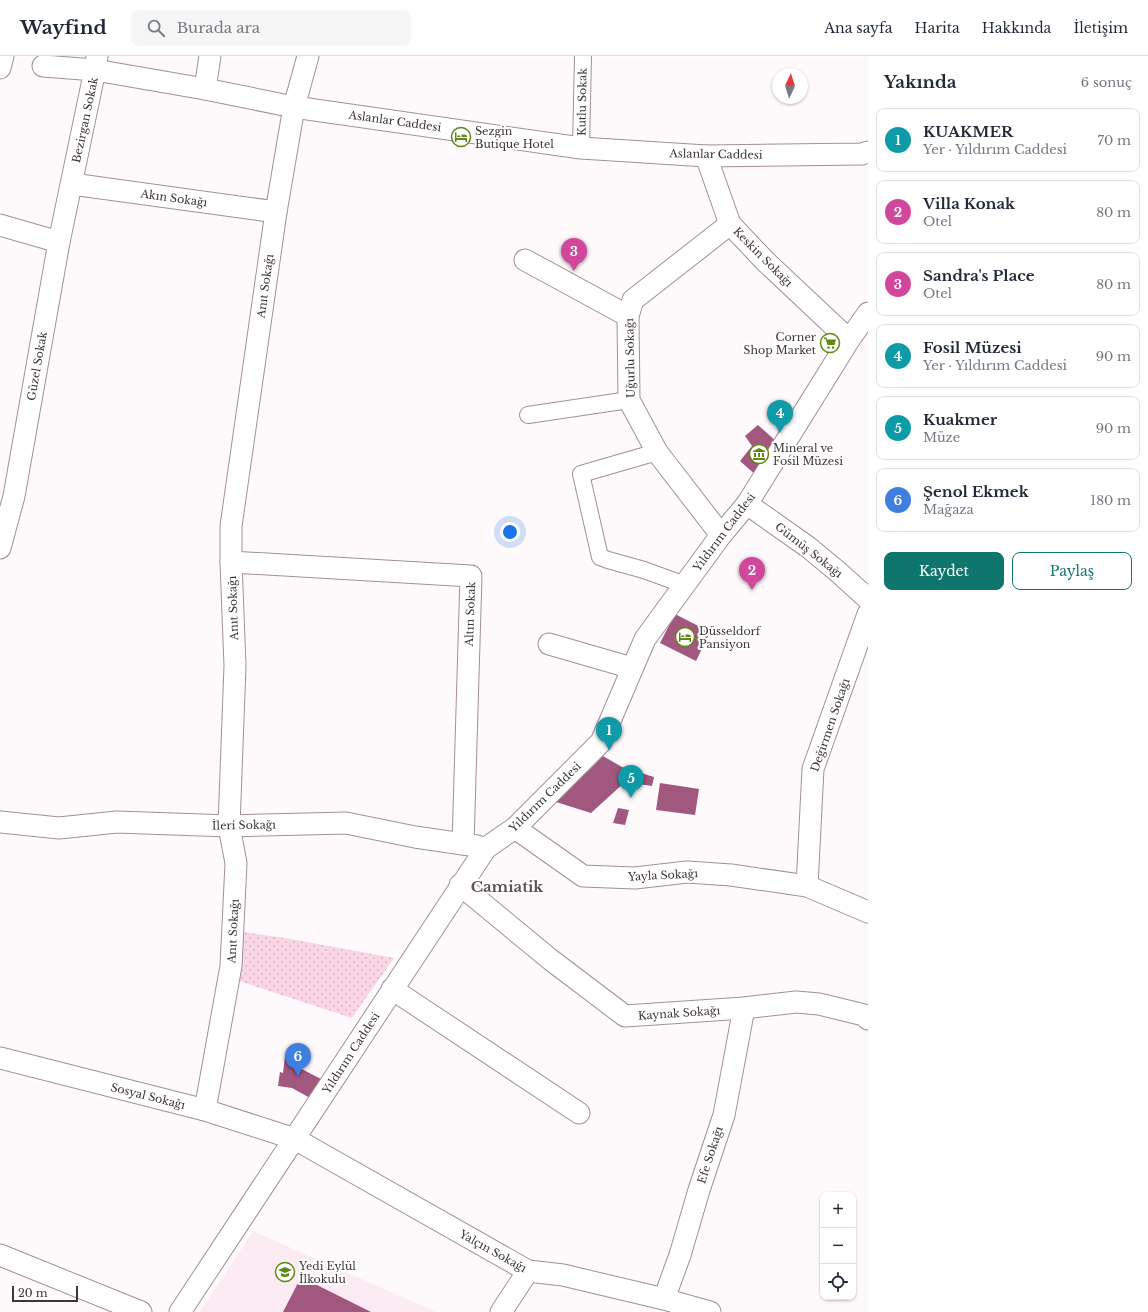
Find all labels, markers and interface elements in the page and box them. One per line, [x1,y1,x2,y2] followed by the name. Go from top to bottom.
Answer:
[131,10,411,46] search box
[20,16,107,39] text: Wayfind
[145,17,167,39] icon: search
[177,18,260,37] text: Burada ara
[824,19,893,37] text: Ana sayfa
[915,19,960,37] text: Harita
[982,19,1051,37] text: Hakkında
[1073,19,1128,37] text: İletişim
[574,68,590,136] street label: Kutlu Sokak
[772,68,808,104] north arrow
[884,72,956,93] text: Yakında
[1081,74,1132,91] text: 6 sonuç
[69,76,101,164] street label: Bezirgan Sokak
[347,107,442,134] street label: Aslanlar Caddesi
[923,122,1013,141] text: KUAKMER
[475,124,554,151] place label: Sezgin Butique Hotel
[450,126,472,148] hotel icon: Sezgin Butique Hotel
[895,132,901,149] text: 1
[1098,132,1131,149] text: 70 m
[923,141,1067,158] text: Yer · Yıldırım Caddesi
[668,146,763,162] street label: Aslanlar Caddesi
[139,186,209,210] street label: Akın Sokağı
[923,194,1015,213] text: Villa Konak
[894,204,902,221] text: 2
[1096,204,1131,221] text: 80 m
[923,213,952,230] text: Otel
[730,224,796,290] street label: Keskin Sokağı
[561,238,587,271] pin: 3
[253,253,276,320] street label: Anıt Sokağı
[923,266,1035,285] text: Sandra's Place
[894,276,902,293] text: 3
[1096,276,1131,293] text: 80 m
[923,285,952,302] text: Otel
[622,318,638,398] street label: Uğurlu Sokağı
[24,330,50,402] street label: Güzel Sokak
[743,330,817,357] place label: Corner Shop Market
[819,332,841,354] supermarket icon: Corner Shop Market
[923,338,1022,357] text: Fosil Müzesi
[894,348,902,365] text: 4
[1096,348,1131,365] text: 90 m
[923,357,1067,374] text: Yer · Yıldırım Caddesi
[767,400,793,433] pin: 4
[923,410,997,429] text: Kuakmer
[894,420,902,437] text: 5
[1096,420,1131,437] text: 90 m
[923,429,960,446] text: Müze
[773,441,843,468] place label: Mineral ve Fosil Müzesi
[748,443,770,465] museum icon: Mineral ve Fosil Müzesi
[923,482,1029,501] text: Şenol Ekmek
[689,490,758,575] street label: Yıldırım Caddesi
[894,492,902,509] text: 6
[1090,492,1131,509] text: 180 m
[923,501,974,518] text: Mağaza
[772,519,846,581] street label: Gümüş Sokağı
[500,522,520,542] your location
[884,552,1004,590] button: Kaydet
[1012,552,1132,590] button: Paylaş
[739,557,765,590] pin: 2
[225,575,241,642] street label: Anıt Sokağı
[462,581,478,648] street label: Altın Sokak
[699,624,762,651] place label: Düsseldorf Pansiyon
[674,626,696,648] hotel icon: Düsseldorf Pansiyon
[807,676,853,774] street label: Değirmen Sokağı
[596,717,622,750] pin: 1
[505,759,584,836] street label: Yıldırım Caddesi
[618,765,644,798] pin: 5
[212,817,276,833] street label: İleri Sokağı
[627,866,699,884] street label: Yayla Sokağı
[471,877,544,896] district label: Camiatik
[224,898,242,965] street label: Anıt Sokağı
[637,1003,721,1023] street label: Kaynak Sokağı
[319,1009,383,1097] street label: Yıldırım Caddesi
[285,1043,311,1076] pin: 6
[109,1080,187,1112] street label: Sosyal Sokağı
[694,1124,726,1185] street label: Efe Sokağı
[820,1192,856,1300] map controls
[820,1192,856,1228] button: +
[456,1226,529,1275] street label: Yalçın Sokağı
[820,1228,856,1264] button: −
[298,1259,356,1286] place label: Yedi Eylül İlkokulu
[274,1261,296,1283] school or university icon: Yedi Eylül İlkokulu
[820,1264,856,1300] button: locate
[12,1284,78,1303] scale bar
[18,1286,48,1300] text: 20 m

